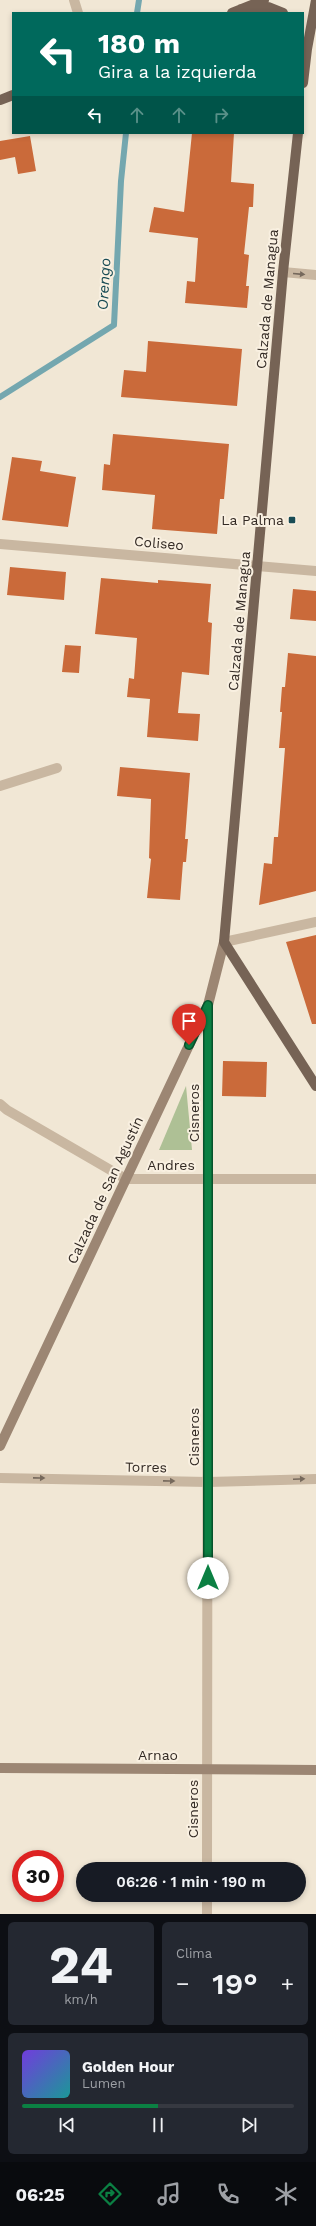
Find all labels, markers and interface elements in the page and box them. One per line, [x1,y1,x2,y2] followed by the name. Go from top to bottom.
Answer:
[98,27,180,60] text: 180 m
[32,28,84,80] icon: left
[98,61,257,82] text: Gira a la izquierda
[84,104,106,126] icon: left
[126,104,148,126] icon: ahead
[168,104,190,126] icon: ahead
[210,104,232,126] icon: right
[253,228,281,370] street label: Calzada de Managua
[94,257,114,311] water label: Orengo
[293,270,305,277] one-way arrow
[221,512,284,528] place label: La Palma
[287,515,297,525] marker: La Palma
[133,533,185,553] street label: Coliseo
[225,550,253,692] street label: Calzada de Managua
[172,1004,206,1045] pin
[178,1010,200,1032] icon: arrive
[186,1084,202,1142] street label: Cisneros
[64,1114,146,1266] street label: Calzada de San Agustín
[147,1157,195,1173] street label: Andres
[186,1408,202,1466] street label: Cisneros
[125,1459,167,1475] street label: Torres
[33,1475,45,1482] one-way arrow
[293,1476,306,1482] one-way arrow
[163,1478,176,1484] one-way arrow
[187,1557,229,1599] position arrow
[138,1747,178,1763] street label: Arnao
[185,1780,201,1838] street label: Cisneros
[12,1850,64,1902] speed limit sign: 30
[116,1873,266,1891] text: 06:26 · 1 min · 190 m
[49,1935,113,1996] text: 24
[176,1946,212,1961] text: Clima
[212,1966,258,2001] text: 19°
[176,1971,189,1996] text: −
[281,1971,294,1996] text: +
[64,1992,98,2007] text: km/h
[82,2058,174,2076] text: Golden Hour
[82,2076,126,2091] text: Lumen
[56,2114,78,2136] icon: previous
[147,2114,169,2136] icon: pause
[238,2114,260,2136] icon: next
[96,2180,124,2208] icon: directions
[155,2180,183,2208] icon: music
[214,2180,242,2208] icon: phone
[272,2180,300,2208] icon: climate
[15,2184,65,2205] text: 06:25

